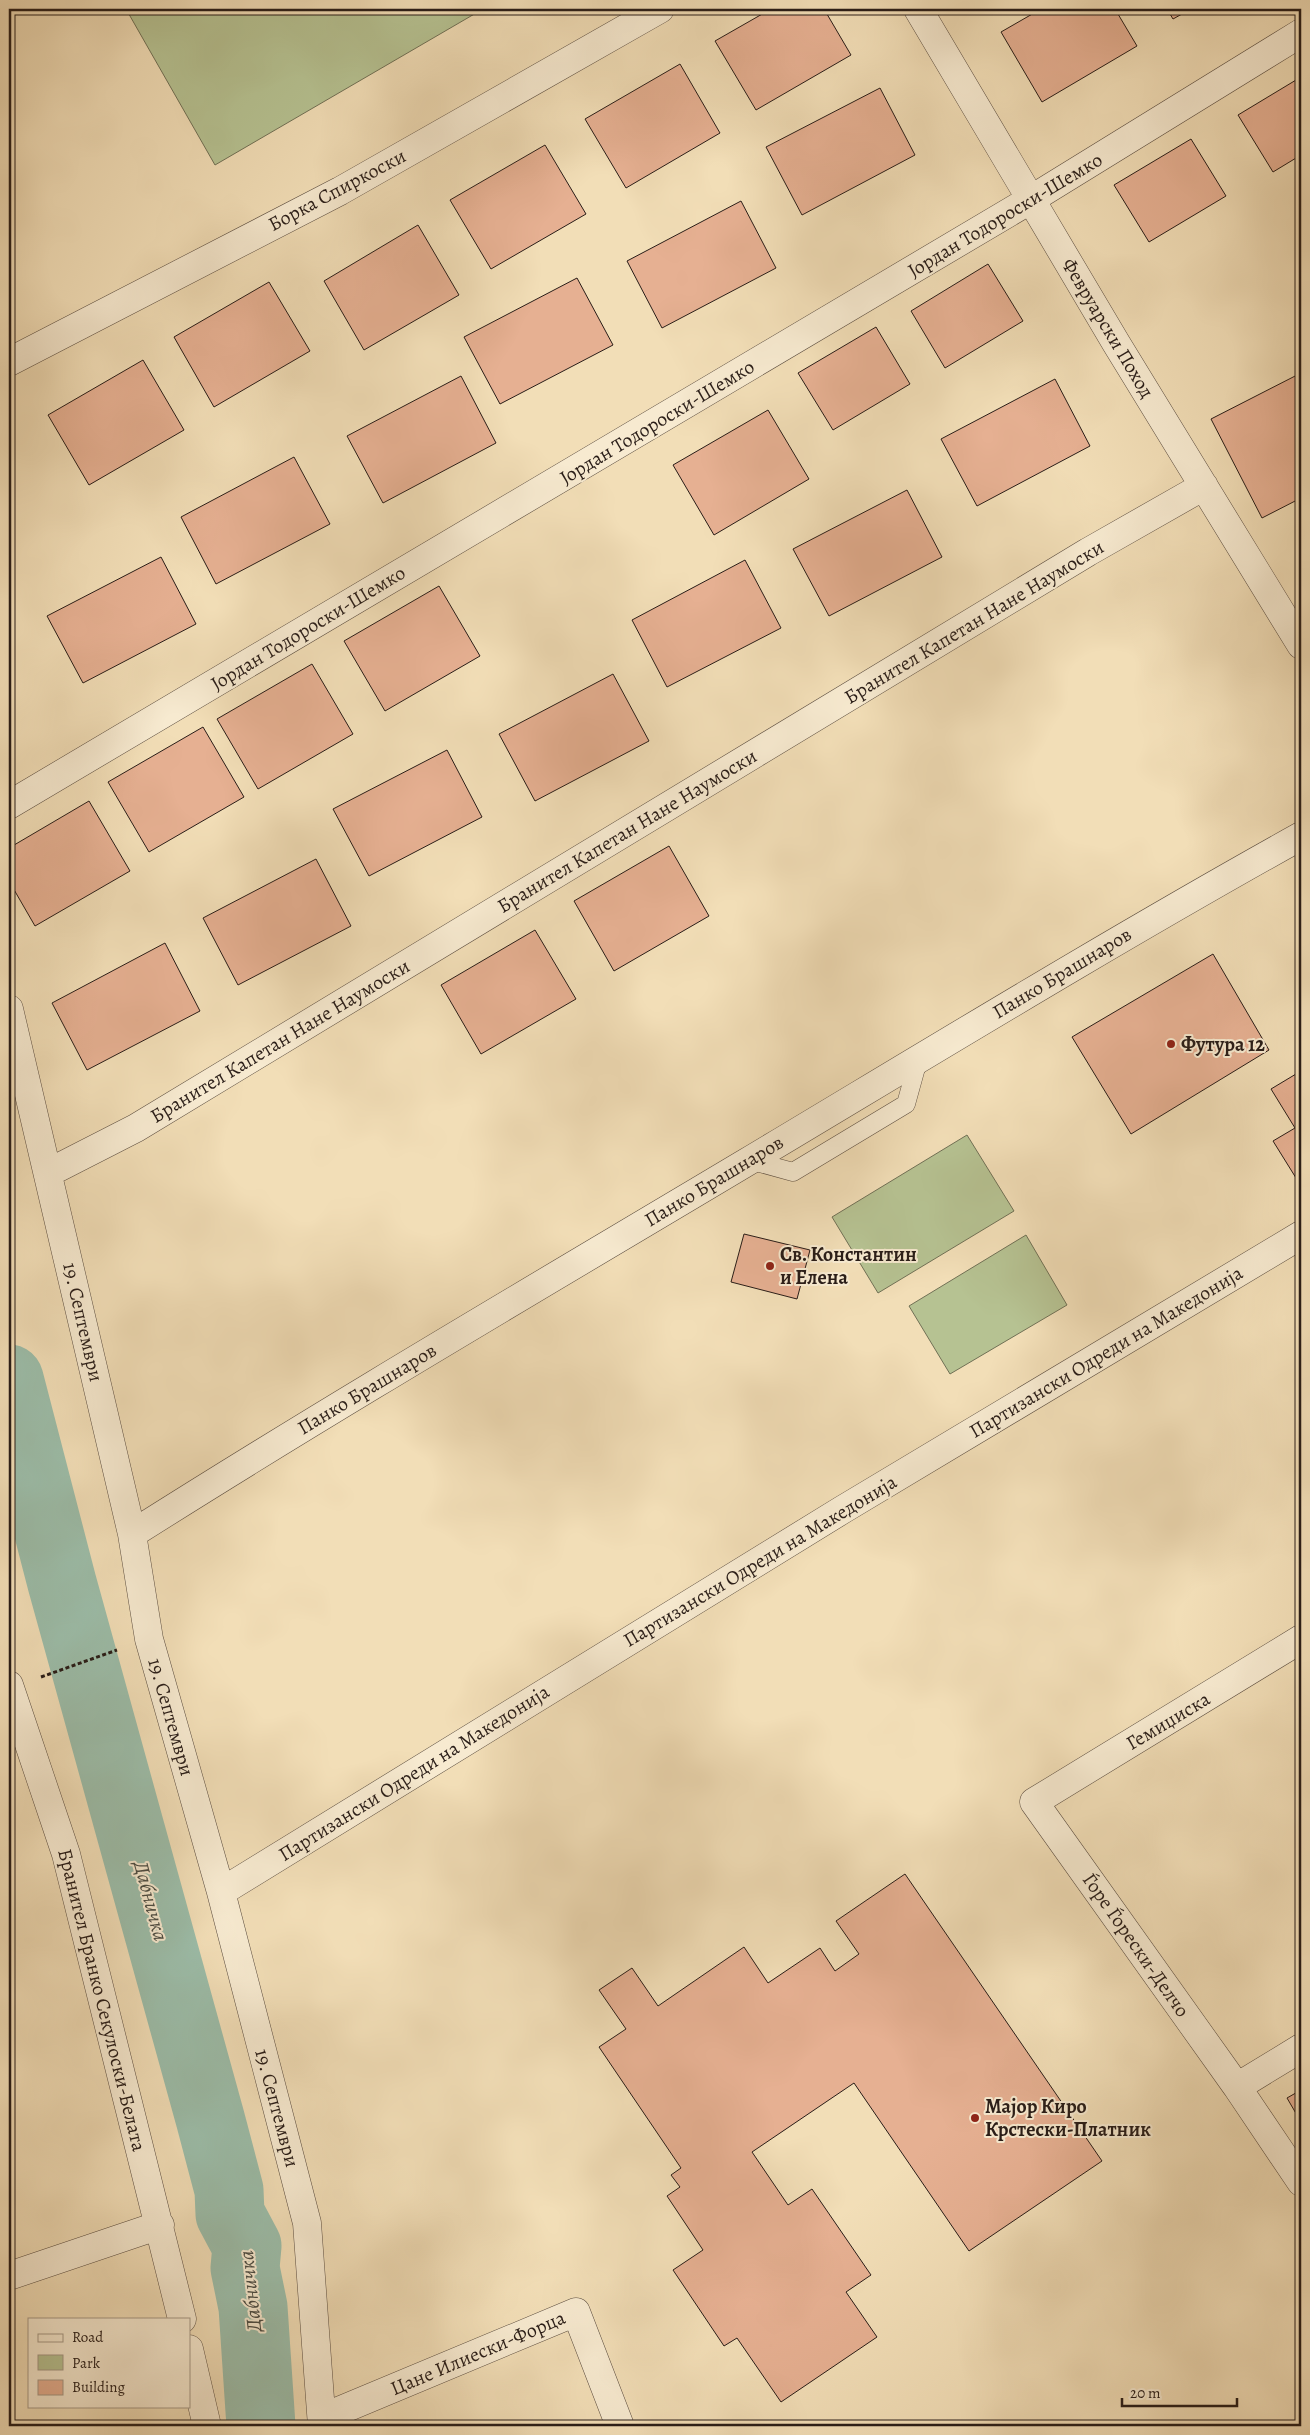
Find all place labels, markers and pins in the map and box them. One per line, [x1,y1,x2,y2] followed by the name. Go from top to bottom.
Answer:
[1181,1031,1265,1058] place label: Футура 12
[1165,1038,1177,1050] marker: Футура 12
[780,1241,917,1291] place label: Св. Константин и Елена
[764,1260,776,1272] marker: Св. Константин и Елена
[985,2093,1151,2143] place label: Мајор Киро Крстески-Платник
[969,2112,981,2124] marker: Мајор Киро Крстески-Платник

